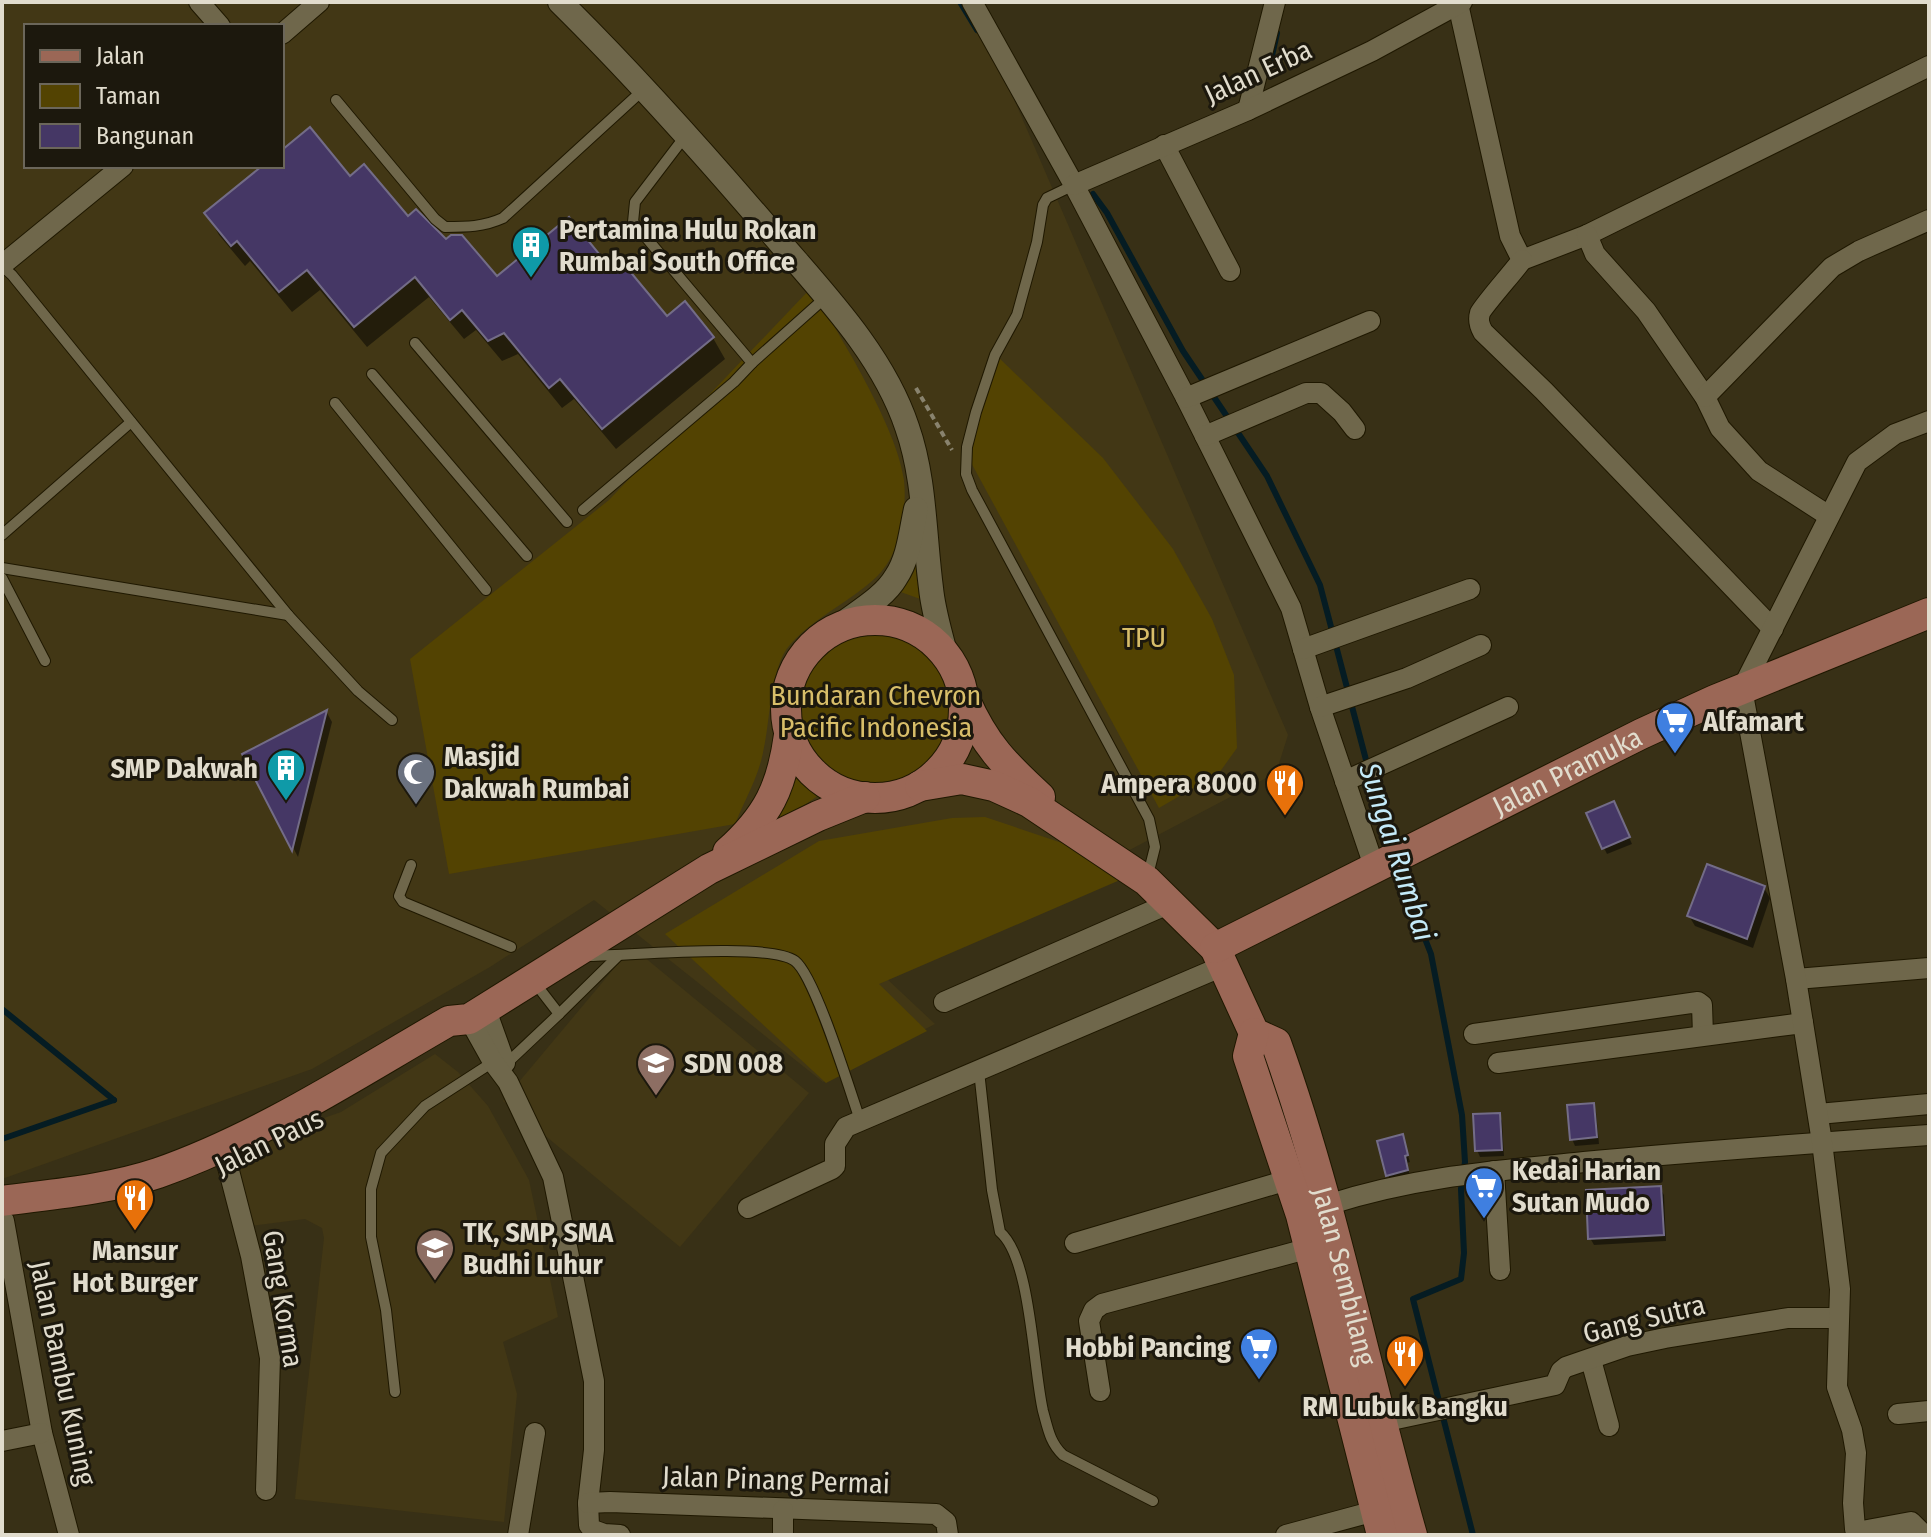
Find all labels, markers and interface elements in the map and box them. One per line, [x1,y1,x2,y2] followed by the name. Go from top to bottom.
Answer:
[24,24,284,168] legend
[1199,33,1317,111] street label: Jalan Erba
[96,42,145,70] text: Jalan
[96,82,161,110] text: Taman
[96,122,194,150] text: Bangunan
[559,213,816,278] place label: Pertamina Hulu Rokan Rumbai South Office
[510,224,552,279] building icon: Pertamina Hulu Rokan Rumbai South Office
[1122,621,1166,654] park label: TPU
[771,679,981,744] park label: Bundaran Chevron Pacific Indonesia
[1654,700,1696,755] supermarket icon: Alfamart
[1702,705,1805,738] place label: Alfamart
[1487,720,1647,822] street label: Jalan Pramuka
[444,740,630,805] place label: Masjid Dakwah Rumbai
[265,747,307,802] building icon: SMP Dakwah
[395,751,437,806] mosque icon: Masjid Dakwah Rumbai
[111,752,258,785] place label: SMP Dakwah
[1351,757,1443,946] water label: Sungai Rumbai
[1264,762,1306,817] restaurant icon: Ampera 8000
[1100,767,1257,800] place label: Ampera 8000
[635,1042,677,1097] school or university icon: SDN 008
[684,1047,783,1080] place label: SDN 008
[209,1102,329,1182] street label: Jalan Paus
[1512,1154,1661,1219] place label: Kedai Harian Sutan Mudo
[1463,1165,1505,1220] supermarket icon: Kedai Harian Sutan Mudo
[114,1177,156,1232] restaurant icon: Mansur Hot Burger
[1306,1183,1384,1370] street label: Jalan Sembilang
[463,1216,614,1281] place label: TK, SMP, SMA Budhi Luhur
[414,1227,456,1282] school or university icon: TK, SMP, SMA Budhi Luhur
[256,1228,310,1370] street label: Gang Korma
[72,1234,198,1299] place label: Mansur Hot Burger
[23,1258,103,1489] street label: Jalan Bambu Kuning
[1580,1288,1708,1350] street label: Gang Sutra
[1238,1326,1280,1381] supermarket icon: Hobbi Pancing
[1065,1331,1231,1364] place label: Hobbi Pancing
[1384,1333,1426,1388] restaurant icon: RM Lubuk Bangku
[1302,1390,1508,1423] place label: RM Lubuk Bangku
[662,1460,890,1500] street label: Jalan Pinang Permai

